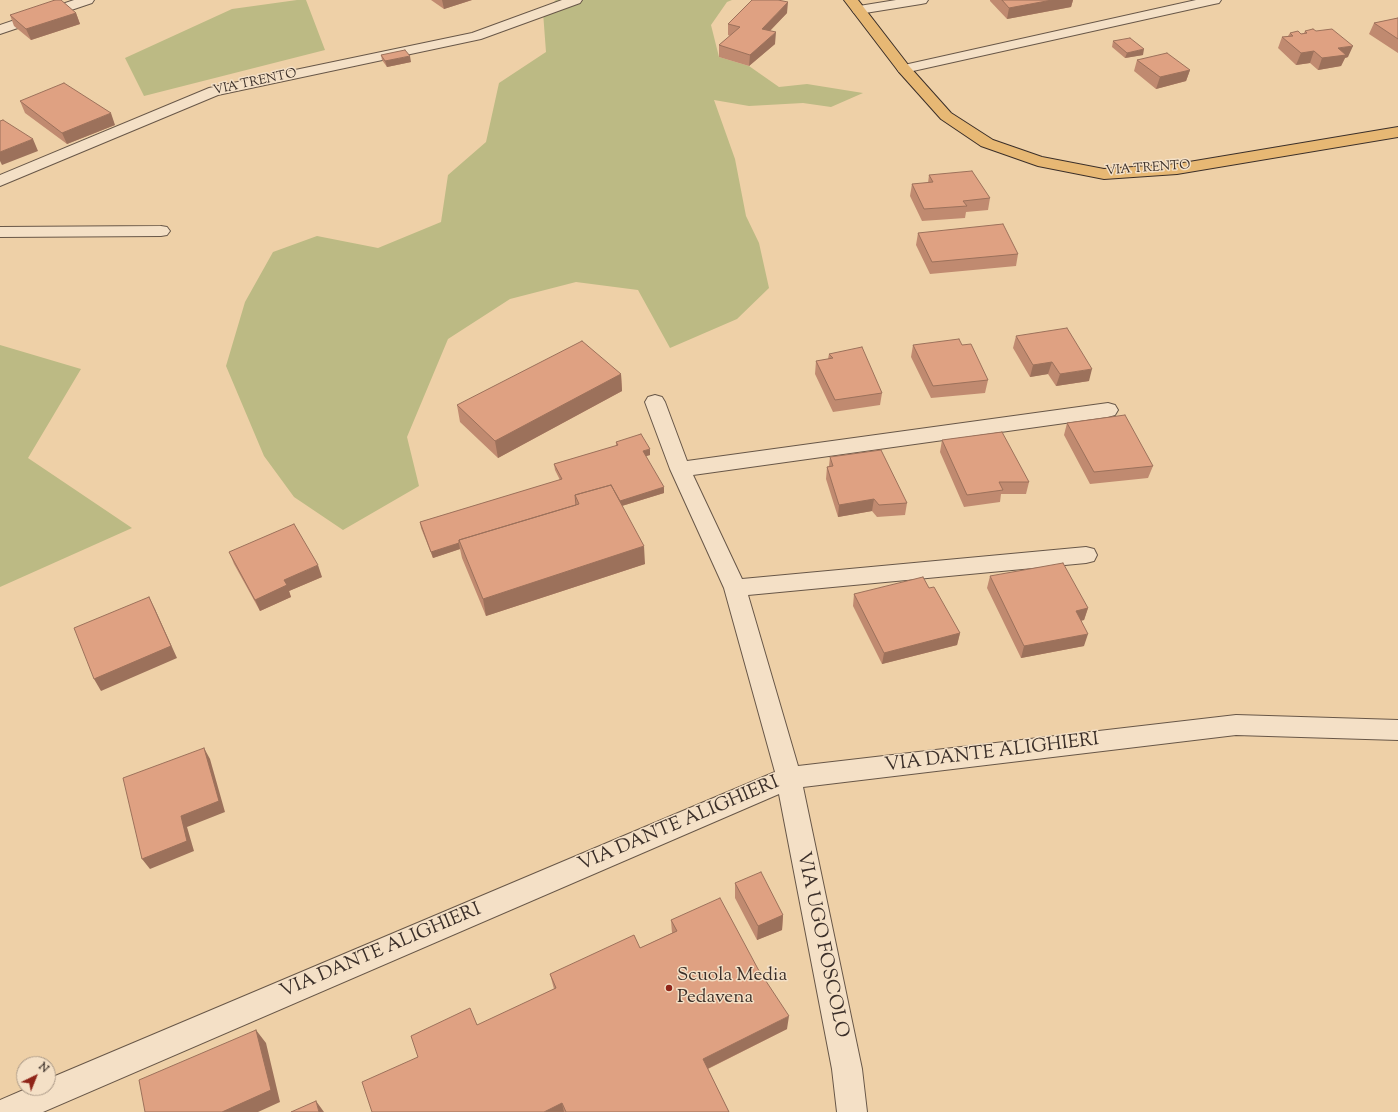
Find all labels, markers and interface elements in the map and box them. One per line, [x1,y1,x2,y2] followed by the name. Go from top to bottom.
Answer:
[212,67,298,99] street label: VIA TRENTO
[1105,158,1191,180] street label: VIA TRENTO
[883,730,1101,778] street label: VIA DANTE ALIGHIERI
[575,772,783,878] street label: VIA DANTE ALIGHIERI
[790,850,852,1040] street label: VIA UGO FOSCOLO
[277,899,485,1005] street label: VIA DANTE ALIGHIERI
[677,966,787,1010] place label: Scuola Media Pedavena
[664,983,674,993] marker: Scuola Media Pedavena
[16,1056,56,1096] north arrow
[35,1059,52,1077] text: N

